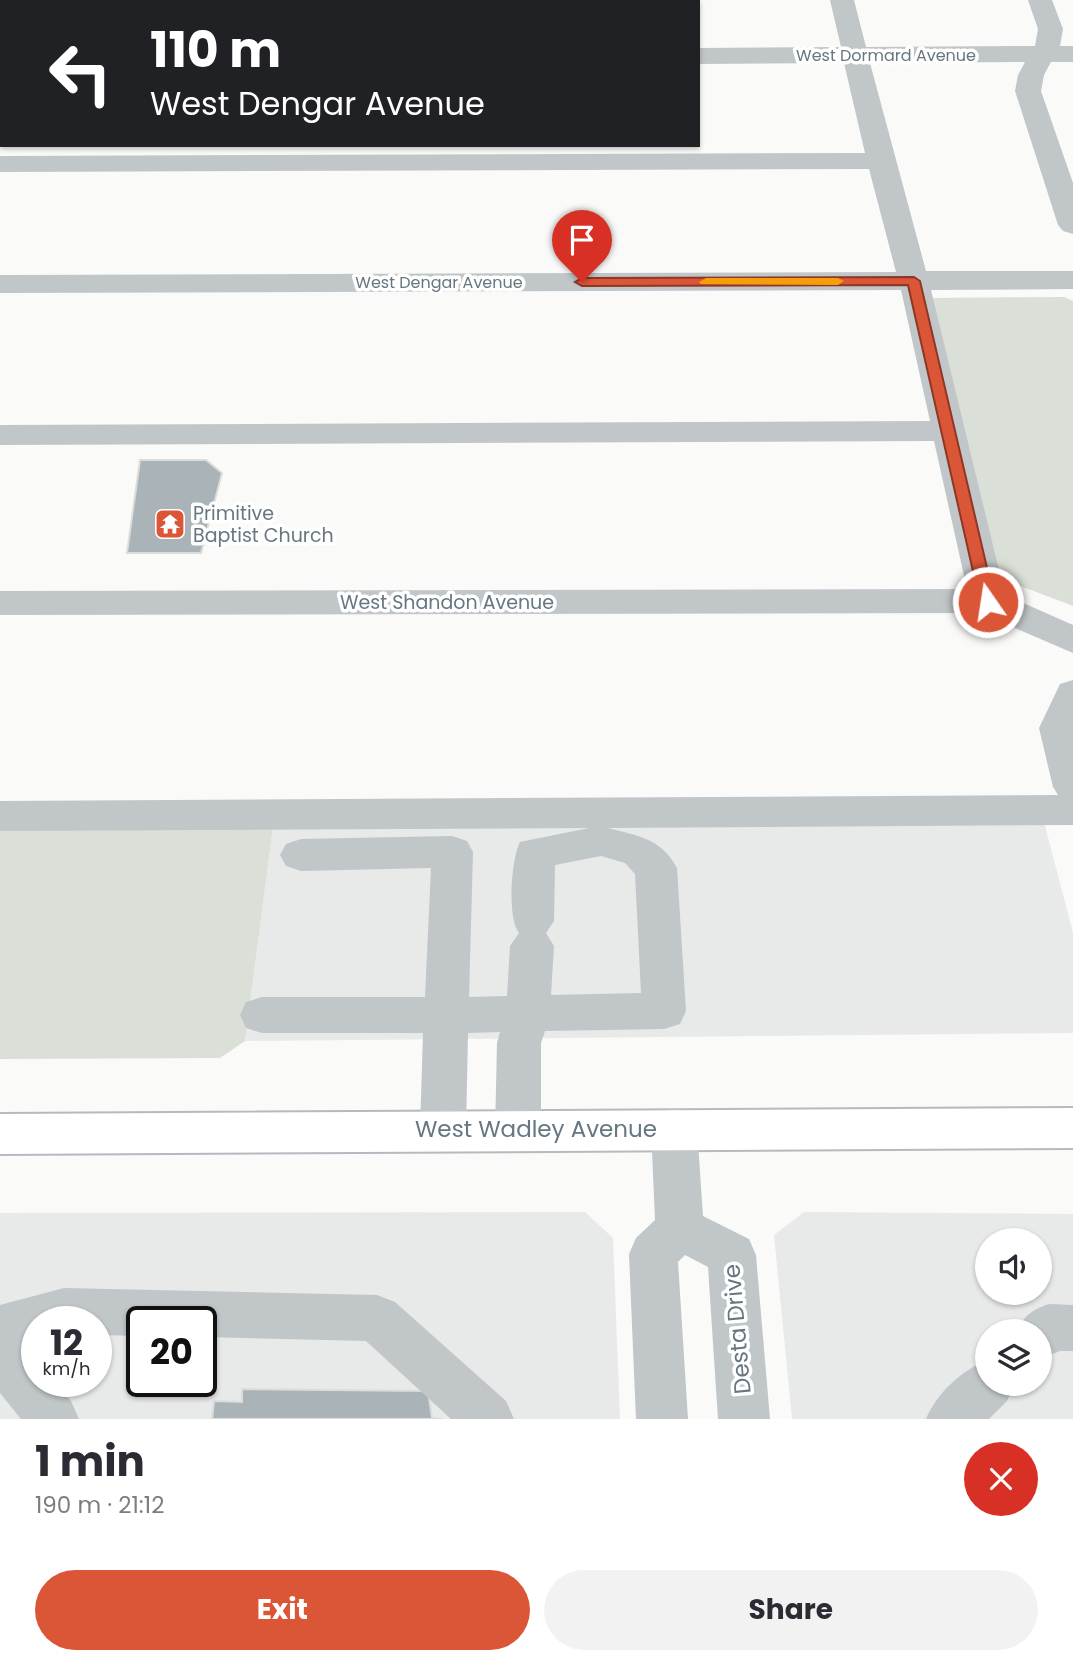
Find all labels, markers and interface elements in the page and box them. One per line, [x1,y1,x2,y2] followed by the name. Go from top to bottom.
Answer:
[150,16,281,84] text: 110 m
[35,28,126,119] icon: left
[796,44,976,67] street label: West Dormard Avenue
[150,81,485,126] text: West Dengar Avenue
[552,210,612,282] pin
[563,221,601,259] icon: arrive
[355,271,523,294] street label: West Dengar Avenue
[193,500,334,549] place label: Primitive Baptist Church
[153,507,187,541] temple icon: Primitive Baptist Church
[951,565,1025,639] position arrow
[340,589,554,616] street label: West Shandon Avenue
[415,1113,657,1145] street label: West Wadley Avenue
[975,1228,1052,1396] map controls
[975,1228,1052,1305] button: sound
[715,1263,759,1395] street label: Desta Drive
[126,1306,217,1397] speed limit sign: 20
[50,1318,83,1367] text: 12
[975,1319,1052,1396] button: layers
[43,1356,90,1381] text: km/h
[35,1432,145,1491] text: 1 min
[964,1442,1038,1516] button: close
[35,1489,164,1521] text: 190 m · 21:12
[35,1570,530,1650] button: Exit
[544,1570,1038,1650] button: Share

